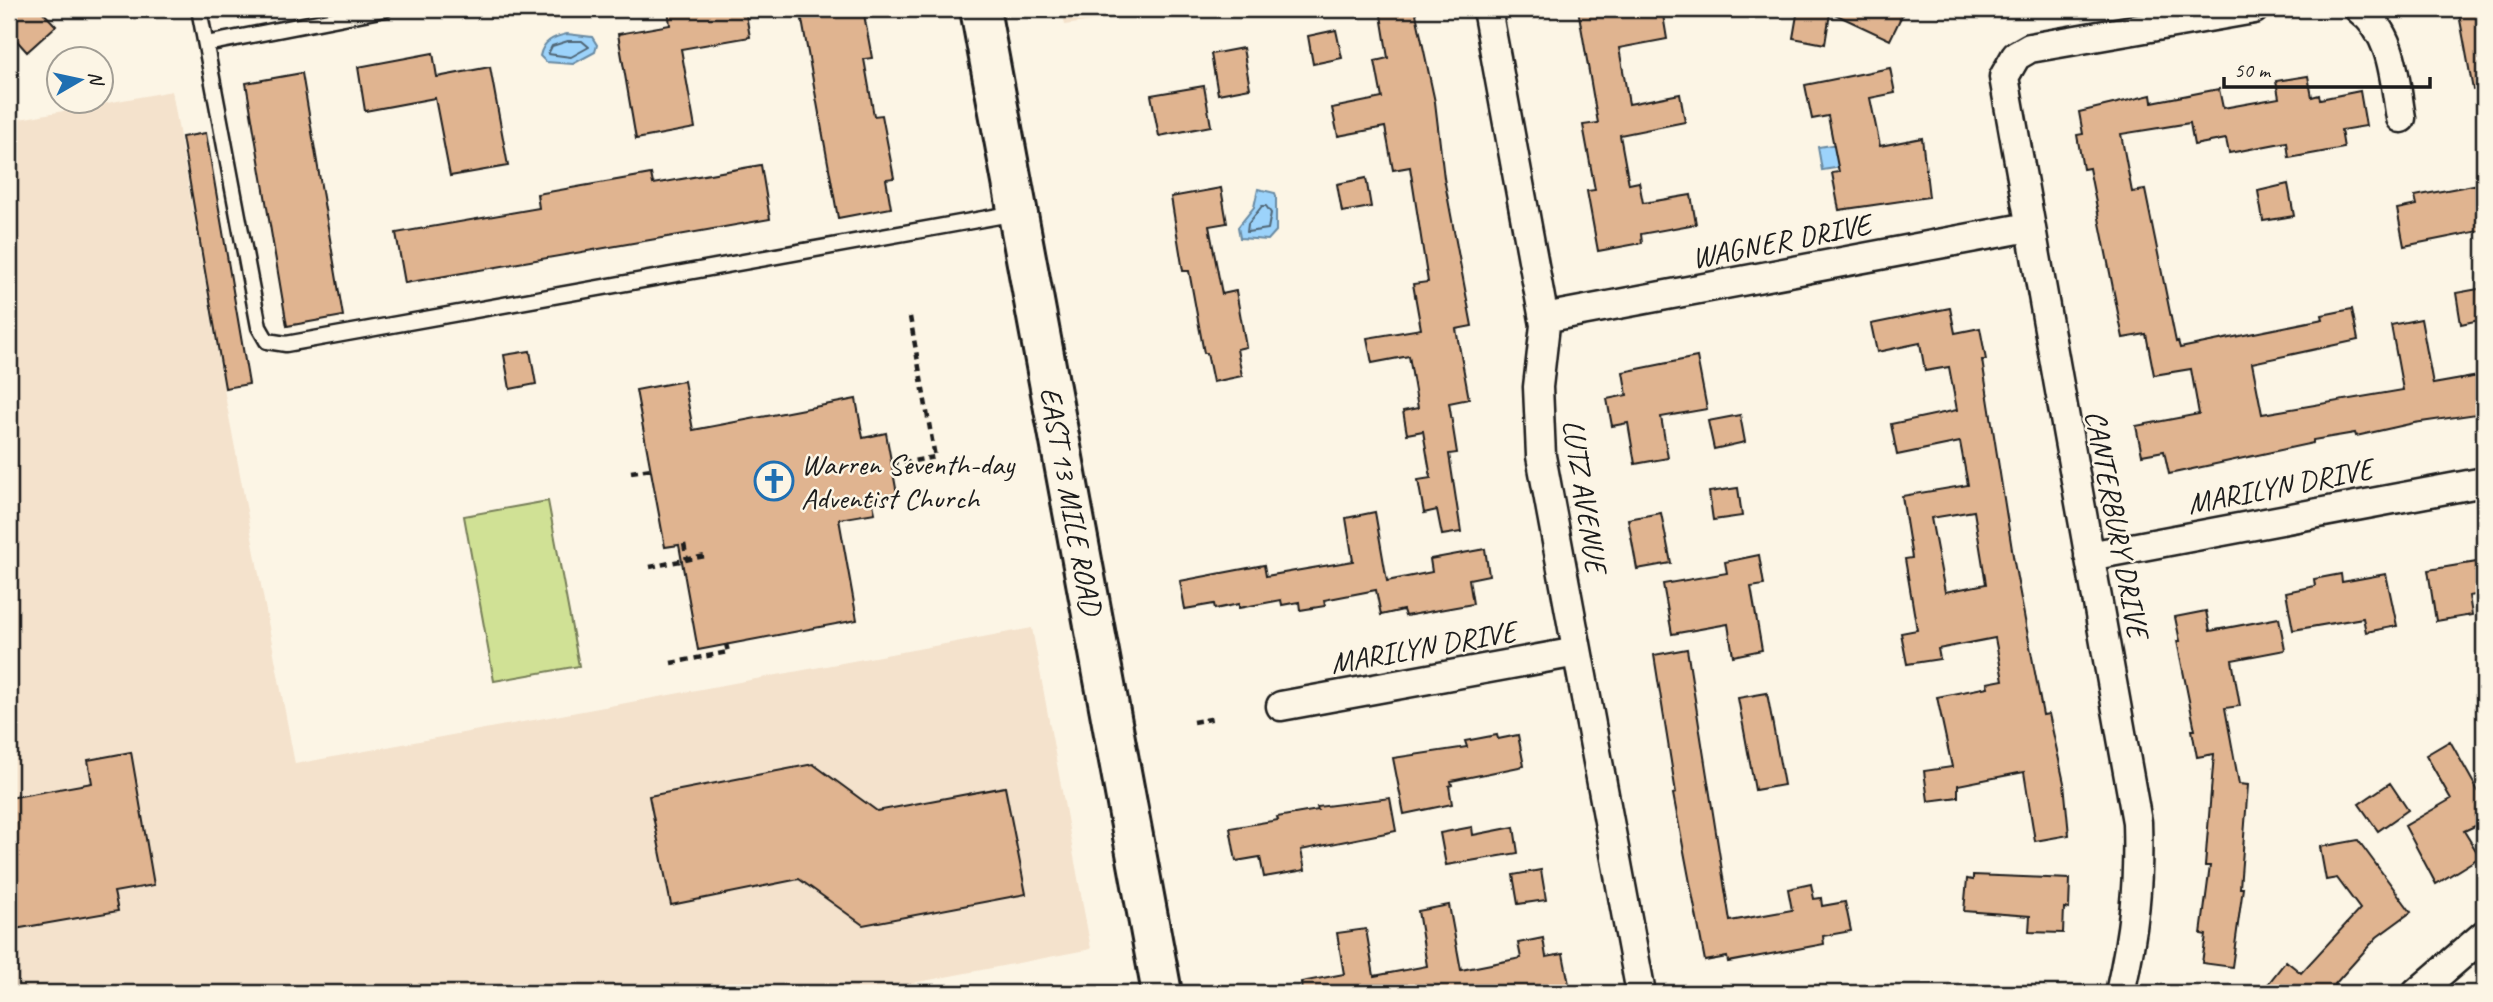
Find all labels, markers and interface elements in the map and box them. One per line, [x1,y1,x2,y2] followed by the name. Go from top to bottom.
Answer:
[46,46,116,116] north arrow
[2224,46,2430,90] scale bar
[2234,57,2272,83] text: 50 m
[83,70,109,88] text: N
[1688,204,1878,277] street label: WAGNER DRIVE
[1031,384,1111,620] street label: EAST 13 MILE ROAD
[2076,407,2158,644] street label: CANTERBURY DRIVE
[1554,417,1616,579] street label: LUTZ AVENUE
[801,445,1016,517] place label: Warren Seventh-day Adventist Church
[2184,449,2379,523] street label: MARILYN DRIVE
[753,460,795,502] church icon: Warren Seventh-day Adventist Church
[1327,611,1522,682] street label: MARILYN DRIVE

